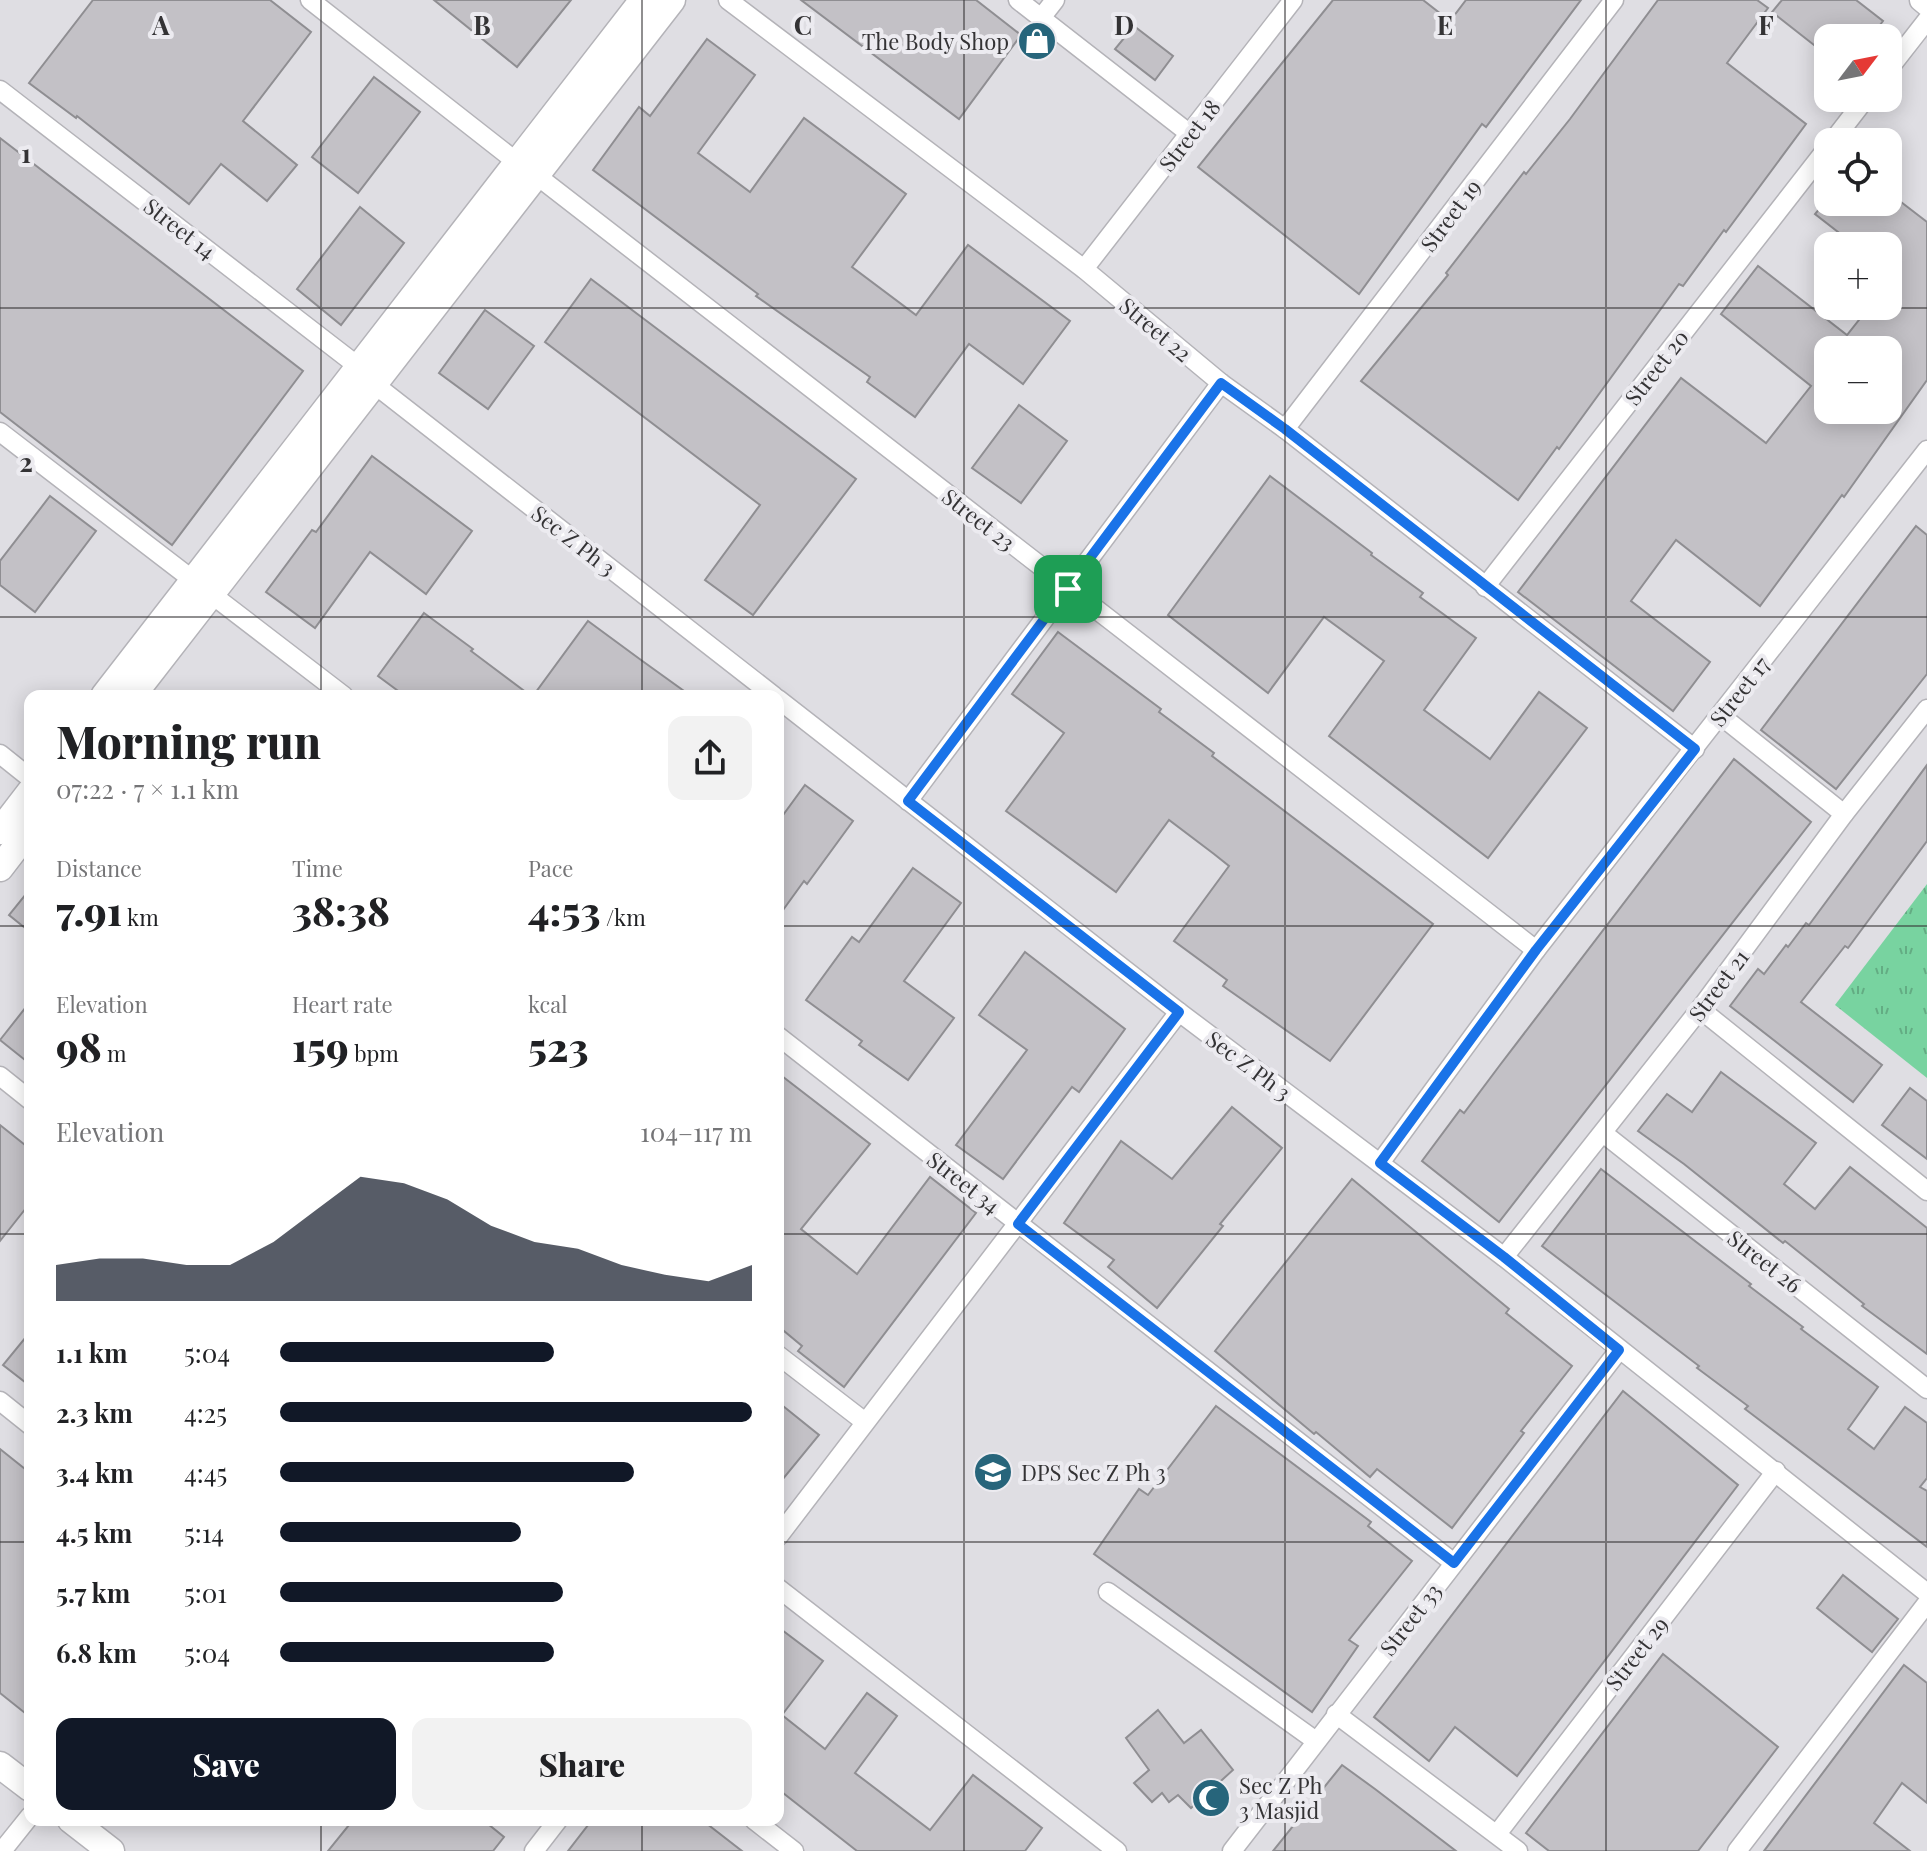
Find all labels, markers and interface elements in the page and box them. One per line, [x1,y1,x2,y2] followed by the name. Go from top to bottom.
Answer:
[151,7,170,42] text: A
[473,7,491,42] text: B
[794,7,812,42] text: C
[1114,7,1134,42] text: D
[1437,7,1453,42] text: E
[1758,7,1774,42] text: F
[1016,20,1058,62] shop icon: The Body Shop
[1814,24,1902,112] north arrow
[1814,24,1902,424] map controls
[862,26,1009,56] place label: The Body Shop
[1151,93,1227,177] street label: Street 18
[1814,128,1902,216] button: locate
[21,135,31,170] text: 1
[1413,173,1487,257] street label: Street 19
[138,191,222,266] street label: Street 14
[1814,232,1902,320] button: +
[1114,290,1198,368] street label: Street 22
[1617,323,1695,411] street label: Street 20
[1814,336,1902,424] button: −
[19,444,33,479] text: 2
[936,481,1022,557] street label: Street 23
[526,498,622,582] street label: Sec Z Ph 3
[1034,555,1102,623] pin
[1046,567,1090,611] icon: arrive
[1702,650,1776,732] street label: Street 17
[56,711,321,770] text: Morning run
[668,716,752,800] button: share
[56,771,239,806] text: 07:22 · 7 × 1.1 km
[56,853,142,883] text: Distance
[292,853,343,883] text: Time
[528,853,574,883] text: Pace
[56,883,122,936] text: 7.91
[292,883,390,936] text: 38:38
[528,883,600,936] text: 4:53
[122,902,159,932] text: km
[600,902,646,932] text: /km
[1681,943,1755,1027] street label: Street 21
[56,989,148,1019] text: Elevation
[292,989,393,1019] text: Heart rate
[528,989,567,1019] text: kcal
[56,1019,102,1072] text: 98
[292,1019,349,1072] text: 159
[528,1019,588,1072] text: 523
[1201,1023,1297,1107] street label: Sec Z Ph 3
[102,1038,127,1068] text: m
[349,1038,399,1068] text: bpm
[56,1114,164,1149] text: Elevation
[640,1114,752,1149] text: 104–117 m
[921,1144,1007,1220] street label: Street 34
[1722,1223,1808,1299] street label: Street 26
[56,1335,127,1370] text: 1.1 km
[184,1335,230,1370] text: 5:04
[56,1395,133,1430] text: 2.3 km
[184,1395,227,1430] text: 4:25
[972,1451,1014,1493] school or university icon: DPS Sec Z Ph 3
[56,1455,134,1490] text: 3.4 km
[184,1455,227,1490] text: 4:45
[1021,1457,1166,1487] place label: DPS Sec Z Ph 3
[56,1515,132,1550] text: 4.5 km
[184,1515,224,1550] text: 5:14
[56,1575,130,1610] text: 5.7 km
[184,1575,227,1610] text: 5:01
[1372,1577,1448,1661] street label: Street 33
[1598,1610,1674,1696] street label: Street 29
[56,1635,137,1670] text: 6.8 km
[184,1635,230,1670] text: 5:04
[56,1718,396,1810] button: Save
[412,1718,752,1810] button: Share
[1239,1770,1322,1825] place label: Sec Z Ph 3 Masjid
[1190,1777,1232,1819] mosque icon: Sec Z Ph 3 Masjid

